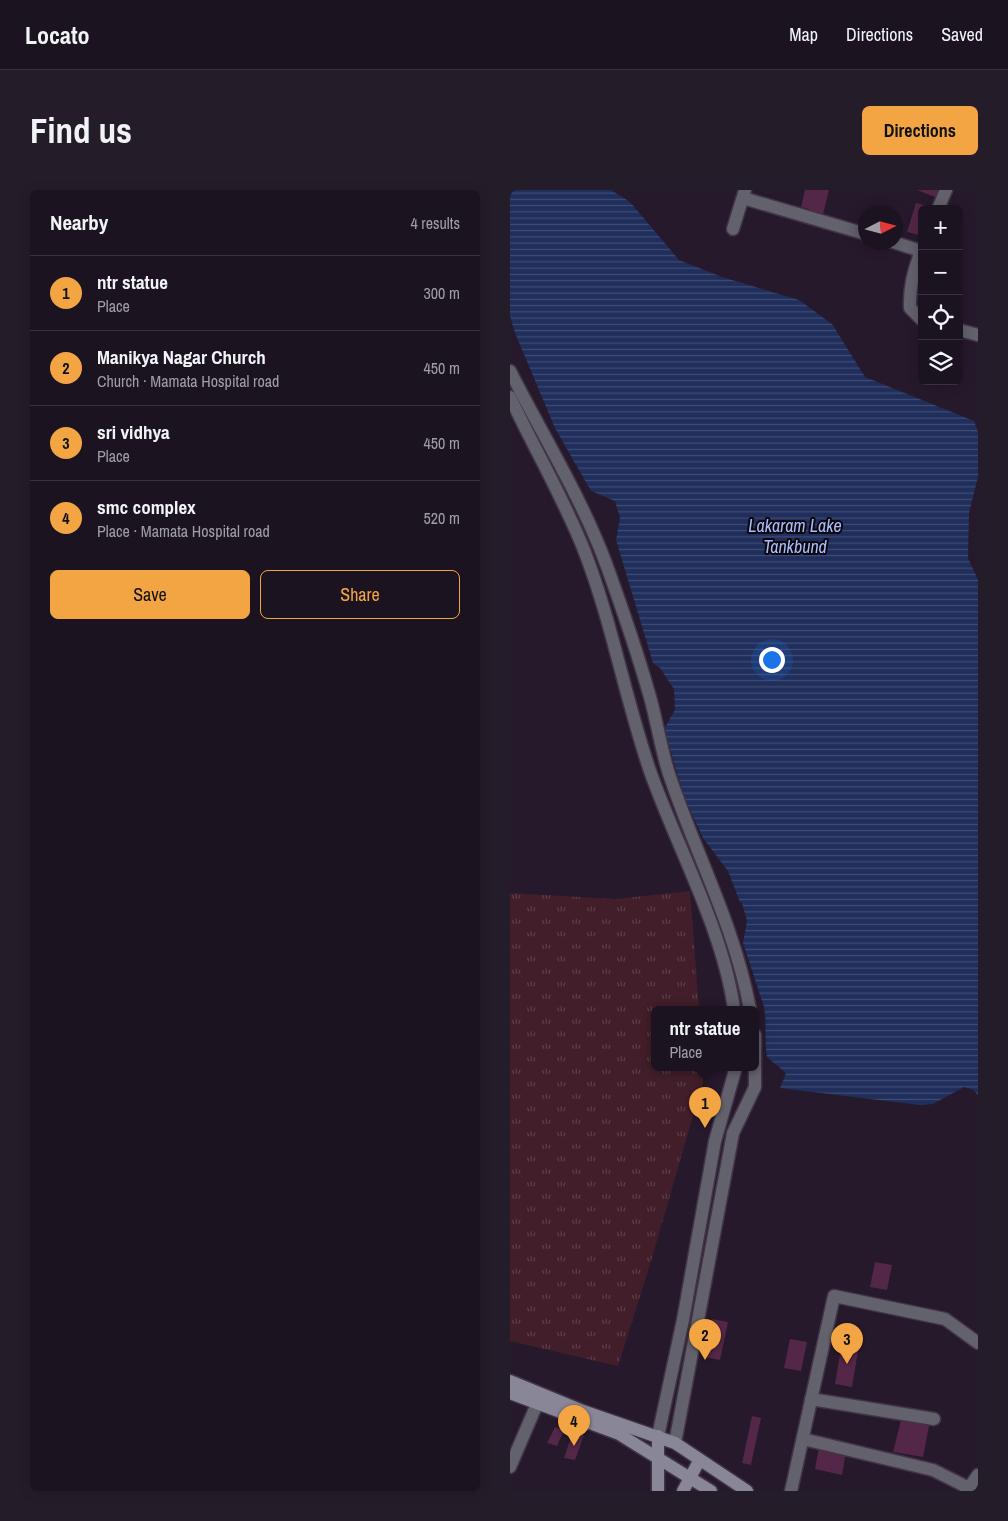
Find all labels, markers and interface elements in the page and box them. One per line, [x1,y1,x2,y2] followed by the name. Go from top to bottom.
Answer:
[25,19,90,51] text: Locato
[789,22,818,47] text: Map
[846,22,913,47] text: Directions
[941,22,983,47] text: Saved
[862,106,978,155] button: Directions
[30,107,132,154] text: Find us
[858,205,903,250] north arrow
[918,205,963,385] map controls
[918,205,963,250] button: +
[50,208,108,237] text: Nearby
[410,212,460,234] text: 4 results
[918,250,963,295] button: −
[97,269,168,295] text: ntr statue
[62,282,70,304] text: 1
[424,282,460,304] text: 300 m
[97,295,130,317] text: Place
[918,295,963,340] button: locate
[918,340,963,385] button: layers
[97,344,266,370] text: Manikya Nagar Church
[62,357,70,379] text: 2
[424,357,460,379] text: 450 m
[97,370,279,392] text: Church · Mamata Hospital road
[97,419,170,445] text: sri vidhya
[62,432,70,454] text: 3
[424,432,460,454] text: 450 m
[97,445,130,467] text: Place
[97,494,196,520] text: smc complex
[62,507,70,529] text: 4
[424,507,460,529] text: 520 m
[748,513,842,559] water label: Lakaram Lake Tankbund
[97,520,270,542] text: Place · Mamata Hospital road
[50,570,250,619] button: Save
[260,570,460,619] button: Share
[759,647,785,673] your location
[651,1006,759,1071] popup
[670,1015,740,1041] text: ntr statue
[670,1041,702,1063] text: Place
[689,1087,721,1128] pin: 1
[689,1319,721,1360] pin: 2
[831,1323,863,1364] pin: 3
[558,1405,590,1446] pin: 4

